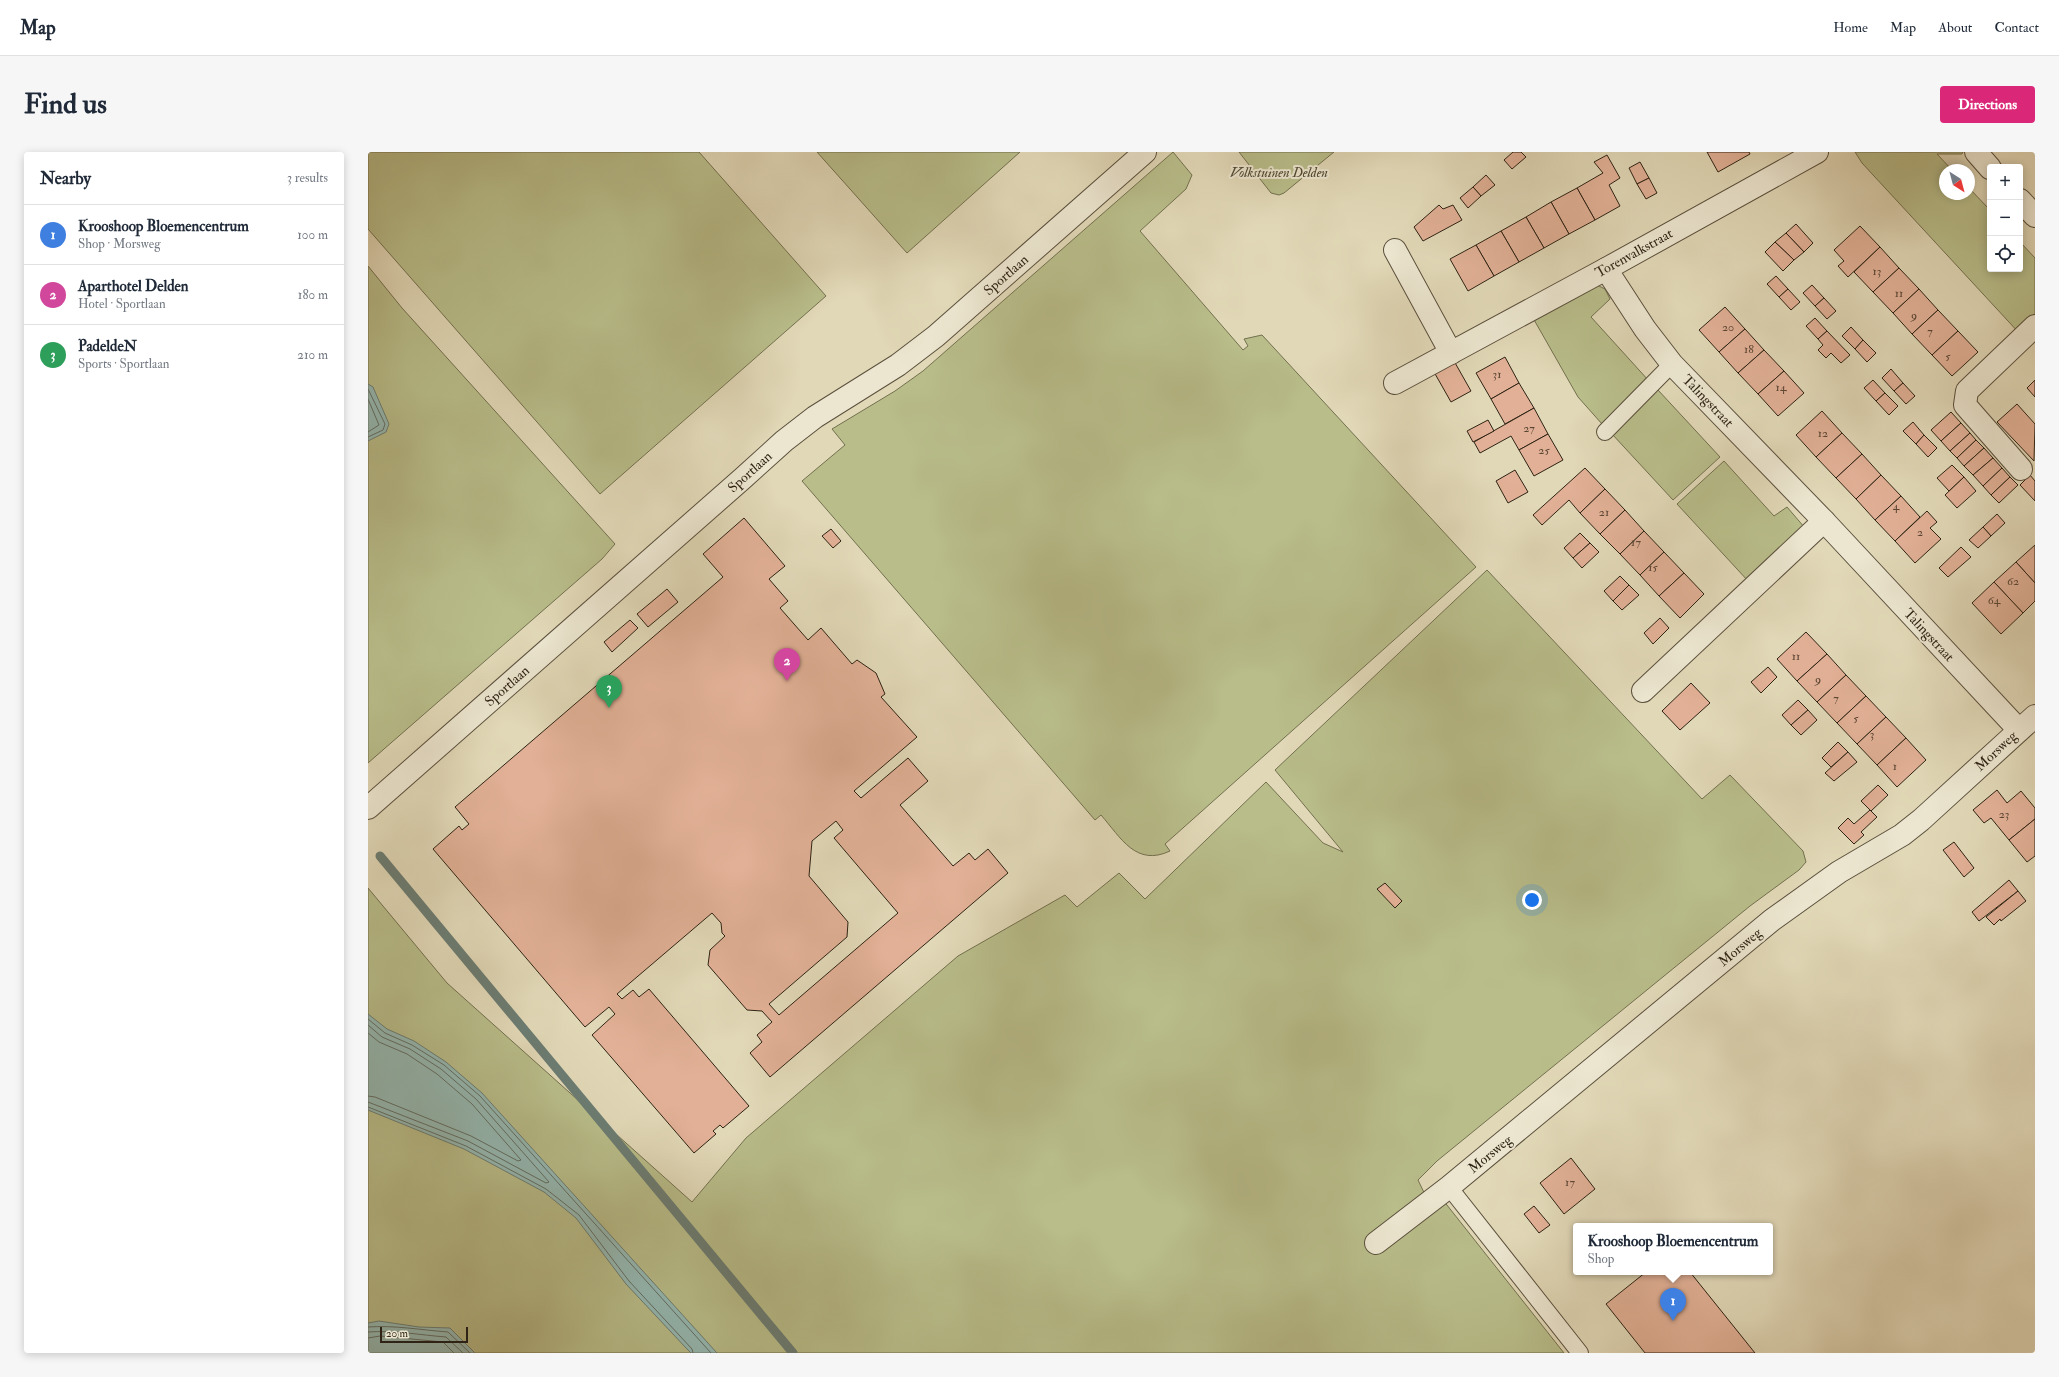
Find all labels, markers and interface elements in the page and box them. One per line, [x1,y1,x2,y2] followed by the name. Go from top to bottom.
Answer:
[20,16,56,40] text: Map
[1833,19,1868,36] text: Home
[1890,19,1916,36] text: Map
[1938,19,1972,36] text: About
[1994,19,2039,36] text: Contact
[1940,86,2035,123] button: Directions
[24,87,107,122] text: Find us
[1230,164,1328,181] park label: Volkstuinen Delden
[1939,164,1975,200] north arrow
[1987,164,2023,272] map controls
[1987,164,2023,200] button: +
[40,168,91,189] text: Nearby
[287,170,328,186] text: 3 results
[1987,200,2023,236] button: −
[78,217,249,236] text: Krooshoop Bloemencentrum
[1592,225,1676,281] street label: Torenvalkstraat
[51,227,55,243] text: 1
[297,227,328,243] text: 100 m
[78,236,161,252] text: Shop · Morsweg
[1987,236,2023,272] button: locate
[980,251,1032,300] street label: Sportlaan
[1873,264,1881,279] house number: 13
[78,277,189,296] text: Aparthotel Delden
[1895,286,1903,301] house number: 11
[50,287,56,303] text: 2
[298,287,328,303] text: 180 m
[78,296,166,312] text: Hotel · Sportlaan
[1910,308,1917,323] house number: 9
[1722,320,1734,335] house number: 20
[1927,324,1933,339] house number: 7
[78,337,137,356] text: PadeldeN
[1744,342,1754,357] house number: 18
[51,347,56,363] text: 3
[297,347,328,363] text: 210 m
[1945,349,1951,364] house number: 5
[78,356,169,372] text: Sports · Sportlaan
[1493,367,1501,382] house number: 31
[1679,371,1738,431] street label: Talingstraat
[1776,380,1787,395] house number: 14
[1523,421,1535,436] house number: 27
[1818,426,1828,441] house number: 12
[1538,443,1550,458] house number: 25
[724,448,776,497] street label: Sportlaan
[1893,499,1900,514] house number: 4
[1599,505,1609,520] house number: 21
[1917,525,1923,540] house number: 2
[1631,535,1641,550] house number: 17
[1648,560,1658,575] house number: 15
[2007,574,2019,589] house number: 62
[1988,593,2001,608] house number: 64
[1900,605,1958,665] street label: Talingstraat
[774,648,800,681] pin: 2
[1792,649,1800,664] house number: 11
[481,662,533,711] street label: Sportlaan
[1814,672,1821,687] house number: 9
[596,675,622,708] pin: 3
[1833,691,1839,706] house number: 7
[1853,711,1859,726] house number: 5
[1870,727,1874,742] house number: 3
[1971,727,2021,775] street label: Morsweg
[1893,759,1897,774] house number: 1
[1999,807,2009,822] house number: 23
[1522,890,1542,910] your location
[1715,923,1766,970] street label: Morsweg
[1465,1131,1516,1177] street label: Morsweg
[1565,1175,1575,1190] house number: 17
[1573,1223,1773,1275] popup
[1588,1232,1759,1251] text: Krooshoop Bloemencentrum
[1588,1251,1614,1267] text: Shop
[1660,1288,1686,1321] pin: 1
[380,1325,468,1344] scale bar
[386,1327,408,1340] text: 20 m

